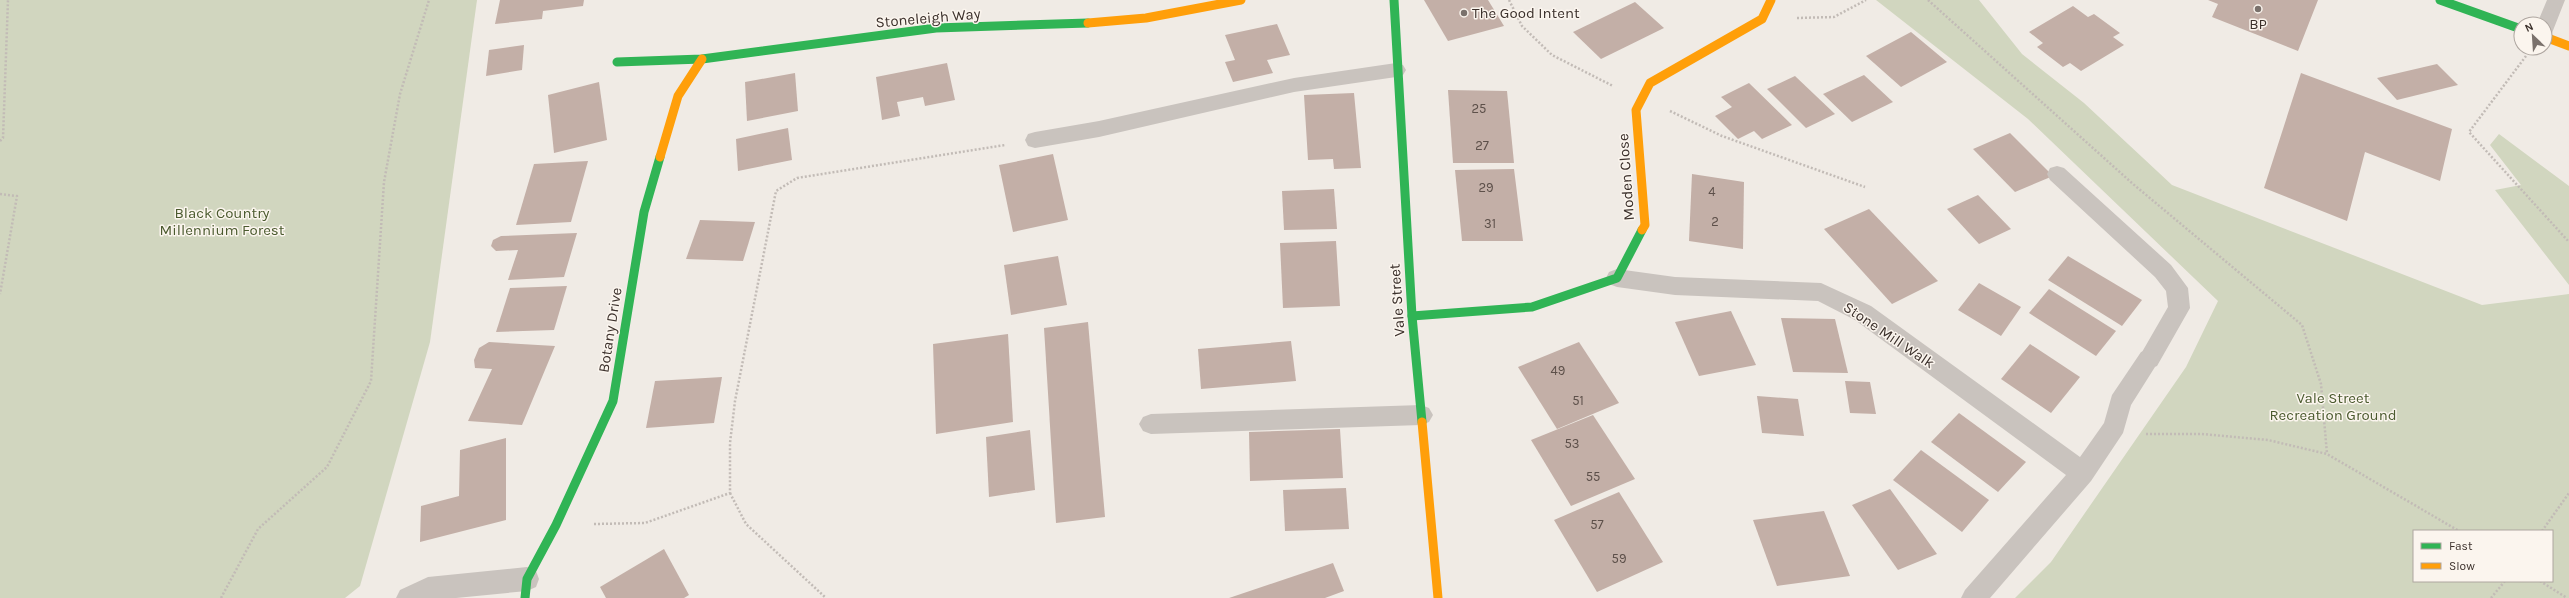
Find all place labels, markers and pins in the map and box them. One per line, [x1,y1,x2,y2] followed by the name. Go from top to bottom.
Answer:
[1472,4,1580,22] place label: The Good Intent
[2253,4,2263,14] marker: BP
[1459,8,1469,18] marker: The Good Intent
[2249,15,2267,33] place label: BP

